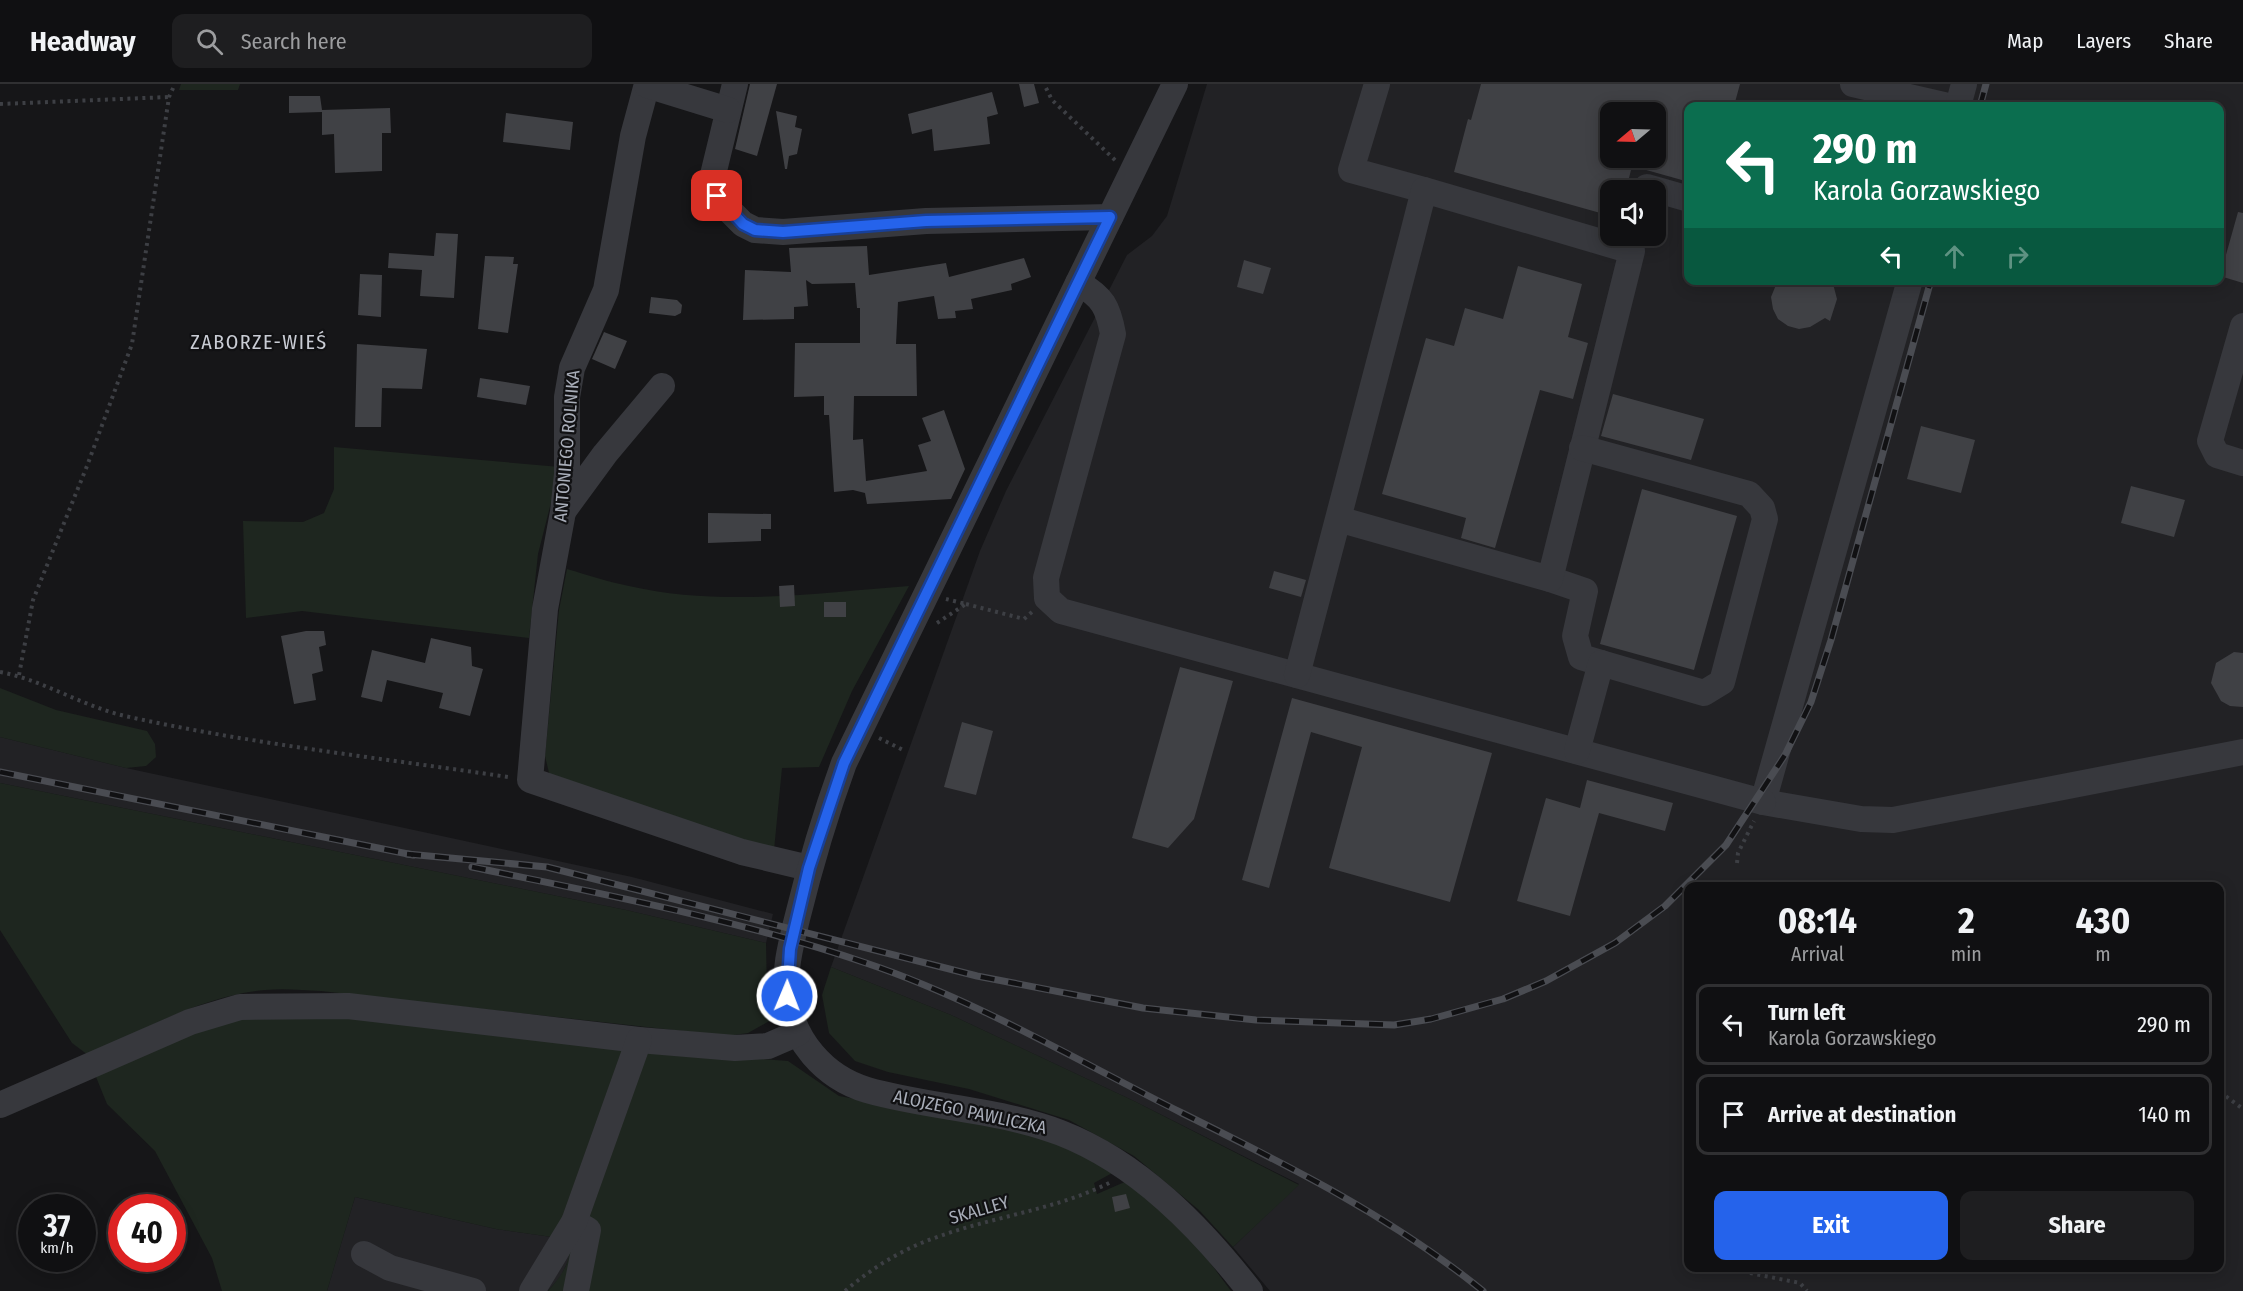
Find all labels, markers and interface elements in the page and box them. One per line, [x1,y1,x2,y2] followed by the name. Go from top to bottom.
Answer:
[172,14,592,68] search box
[30,25,136,58] text: Headway
[193,25,226,58] icon: search
[241,28,347,55] text: Search here
[2007,28,2043,54] text: Map
[2076,28,2131,54] text: Layers
[2164,28,2213,54] text: Share
[1600,102,1666,168] north arrow
[1600,102,1666,246] map controls
[1813,124,1918,174] text: 290 m
[1714,126,1792,204] icon: left
[691,170,742,221] pin
[1813,175,2040,207] text: Karola Gorzawskiego
[700,179,733,212] icon: arrive
[1600,180,1666,246] button: sound
[1875,240,1908,273] icon: left
[1938,240,1971,273] icon: ahead
[2001,240,2034,273] icon: right
[190,330,328,354] district label: ZABORZE-WIEŚ
[549,368,585,523] street label: ANTONIEGO ROLNIKA
[1778,899,1857,943] text: 08:14
[1958,899,1975,943] text: 2
[2076,899,2130,943] text: 430
[1791,942,1844,966] text: Arrival
[1951,942,1982,966] text: min
[2095,942,2111,966] text: m
[755,964,819,1028] position arrow
[1768,999,1846,1026] text: Turn left
[1717,1008,1750,1041] icon: left
[2137,1011,2191,1038] text: 290 m
[1768,1026,1936,1050] text: Karola Gorzawskiego
[892,1085,1049,1139] street label: ALOJZEGO PAWLICZKA
[1717,1098,1750,1131] icon: arrive
[1768,1101,1956,1128] text: Arrive at destination
[2138,1101,2191,1128] text: 140 m
[947,1191,1011,1229] street label: SKALLEY
[1714,1191,1948,1260] button: Exit
[1960,1191,2194,1260] button: Share
[108,1194,186,1272] speed limit sign: 40
[44,1208,70,1244] text: 37
[40,1239,74,1257] text: km/h

